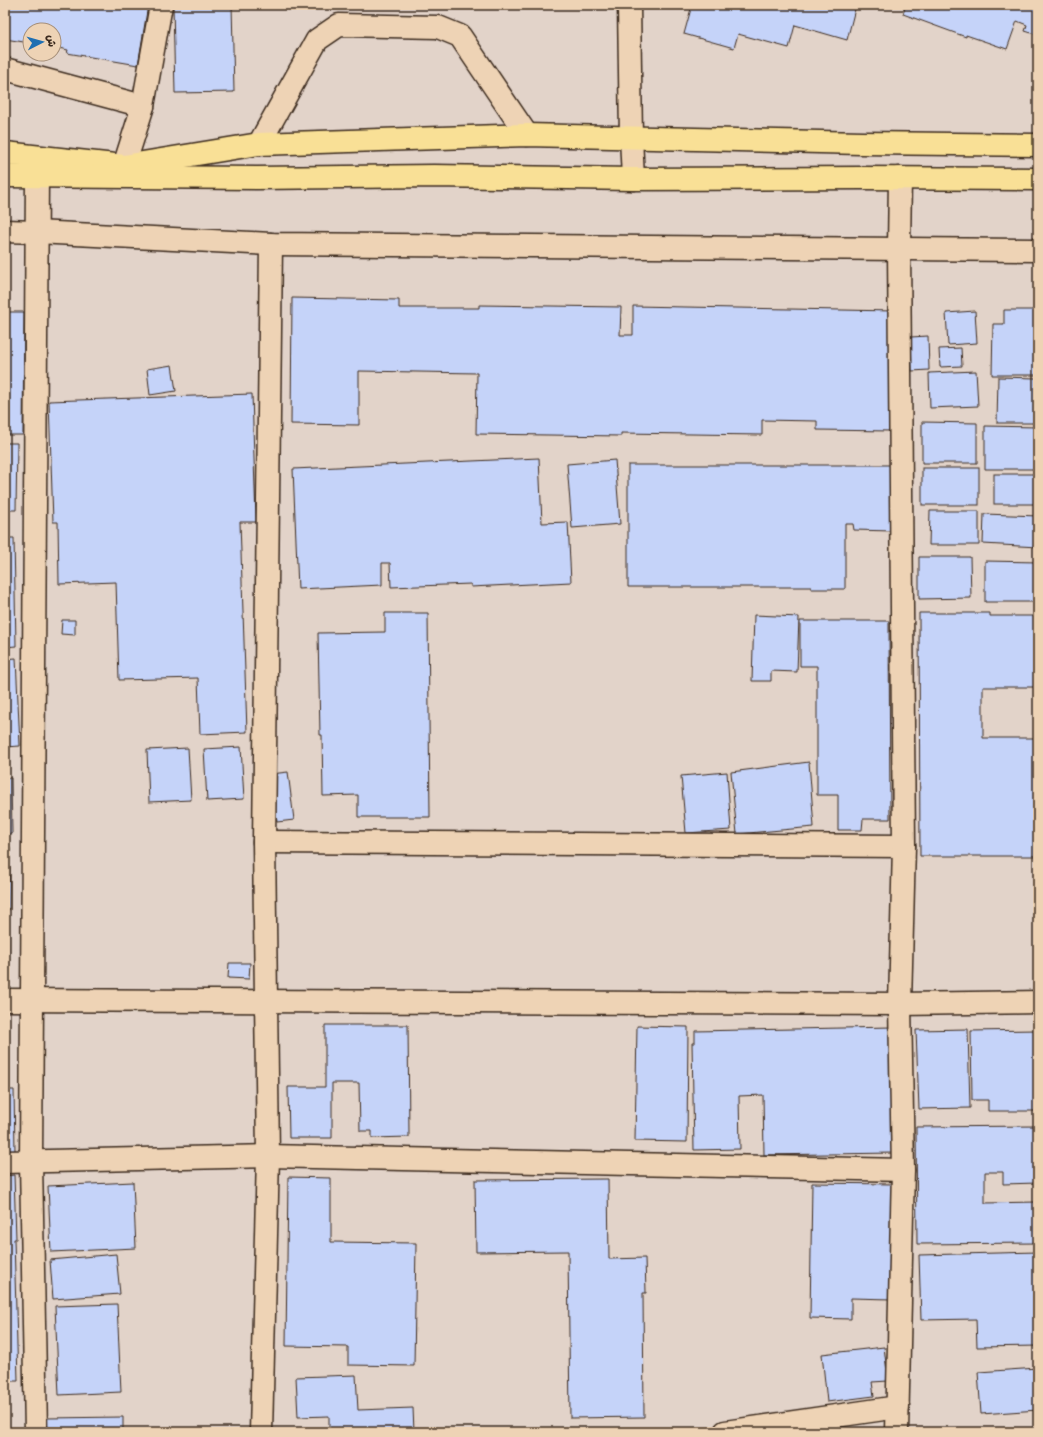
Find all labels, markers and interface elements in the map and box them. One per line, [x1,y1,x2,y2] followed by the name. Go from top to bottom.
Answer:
[22,22,62,62] north arrow
[43,35,57,48] text: ش

